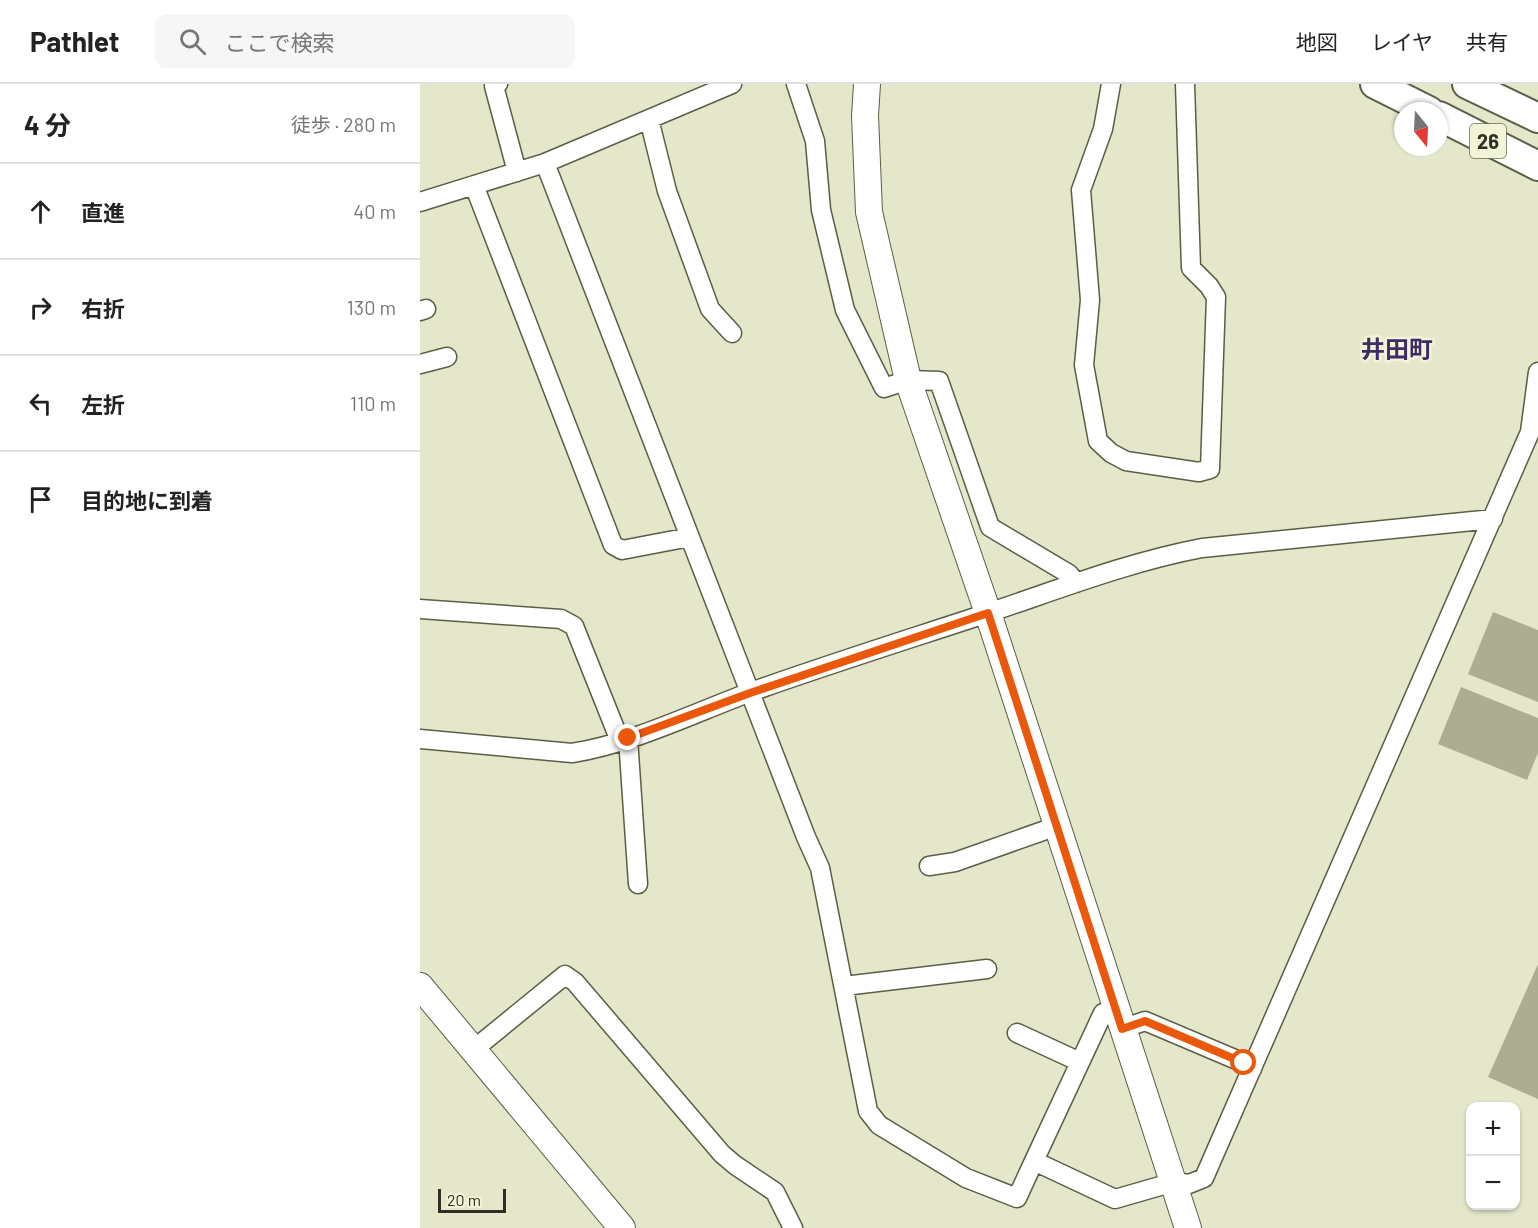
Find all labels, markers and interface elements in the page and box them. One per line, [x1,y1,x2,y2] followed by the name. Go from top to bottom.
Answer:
[155,14,575,68] search box
[30,24,119,58] text: Pathlet
[176,25,209,58] icon: search
[224,29,334,55] text: ここで検索
[1296,29,1338,54] text: 地図
[1371,29,1433,54] text: レイヤ
[1466,29,1508,54] text: 共有
[1394,102,1448,156] north arrow
[24,109,71,140] text: 4 分
[291,112,396,136] text: 徒歩 · 280 m
[1470,124,1506,158] road number: 26
[24,195,57,228] icon: ahead
[81,199,125,225] text: 直進
[353,199,396,223] text: 40 m
[24,291,57,324] icon: right
[81,295,125,321] text: 右折
[347,295,396,319] text: 130 m
[1361,334,1433,363] district label: 井田町
[24,387,57,420] icon: left
[81,391,125,417] text: 左折
[350,391,396,415] text: 110 m
[24,483,57,516] icon: arrive
[81,487,213,513] text: 目的地に到着
[614,724,640,750] route end
[1230,1049,1256,1075] route start
[1466,1102,1520,1210] map controls
[1466,1102,1520,1156] button: +
[1466,1156,1520,1210] button: −
[438,1186,506,1214] scale bar
[447,1190,481,1209] text: 20 m

